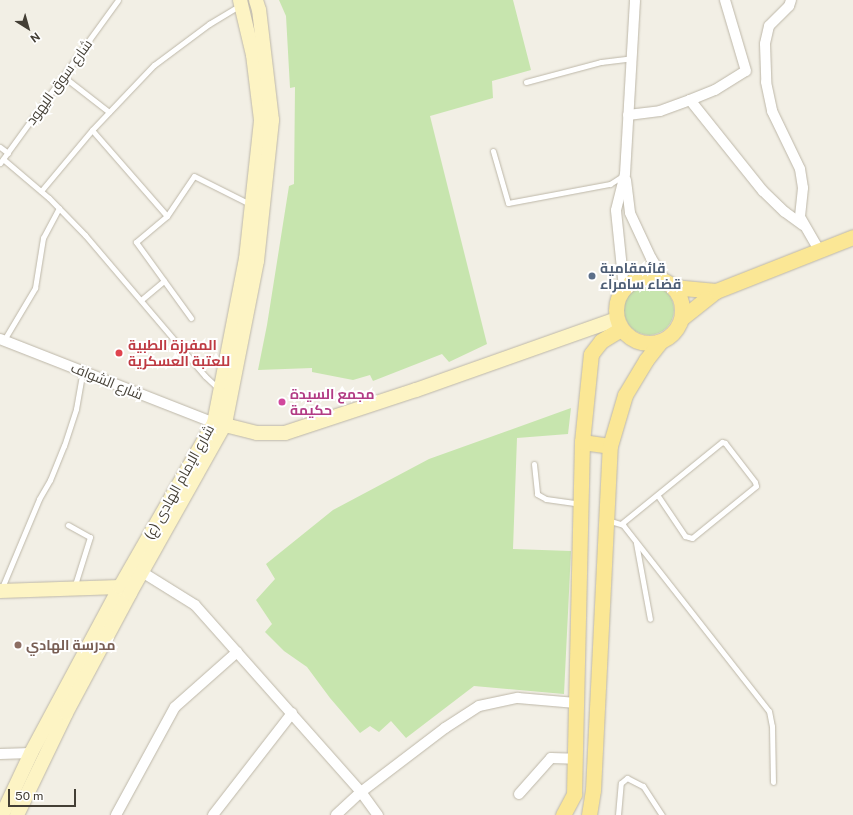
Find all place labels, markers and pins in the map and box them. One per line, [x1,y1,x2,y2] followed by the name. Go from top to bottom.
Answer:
[600,260,681,292] place label: قائمقامية قضاء سامراء
[587,271,597,281] marker: قائمقامية قضاء سامراء
[128,337,230,370] place label: المفرزة الطبية للعتبة العسكرية
[113,347,125,359] marker: المفرزة الطبية للعتبة العسكرية
[290,386,375,418] place label: مجمع السيدة حكيمة
[277,397,287,407] marker: مجمع السيدة حكيمة
[26,637,115,653] place label: مدرسة الهادي
[13,640,23,650] marker: مدرسة الهادي

